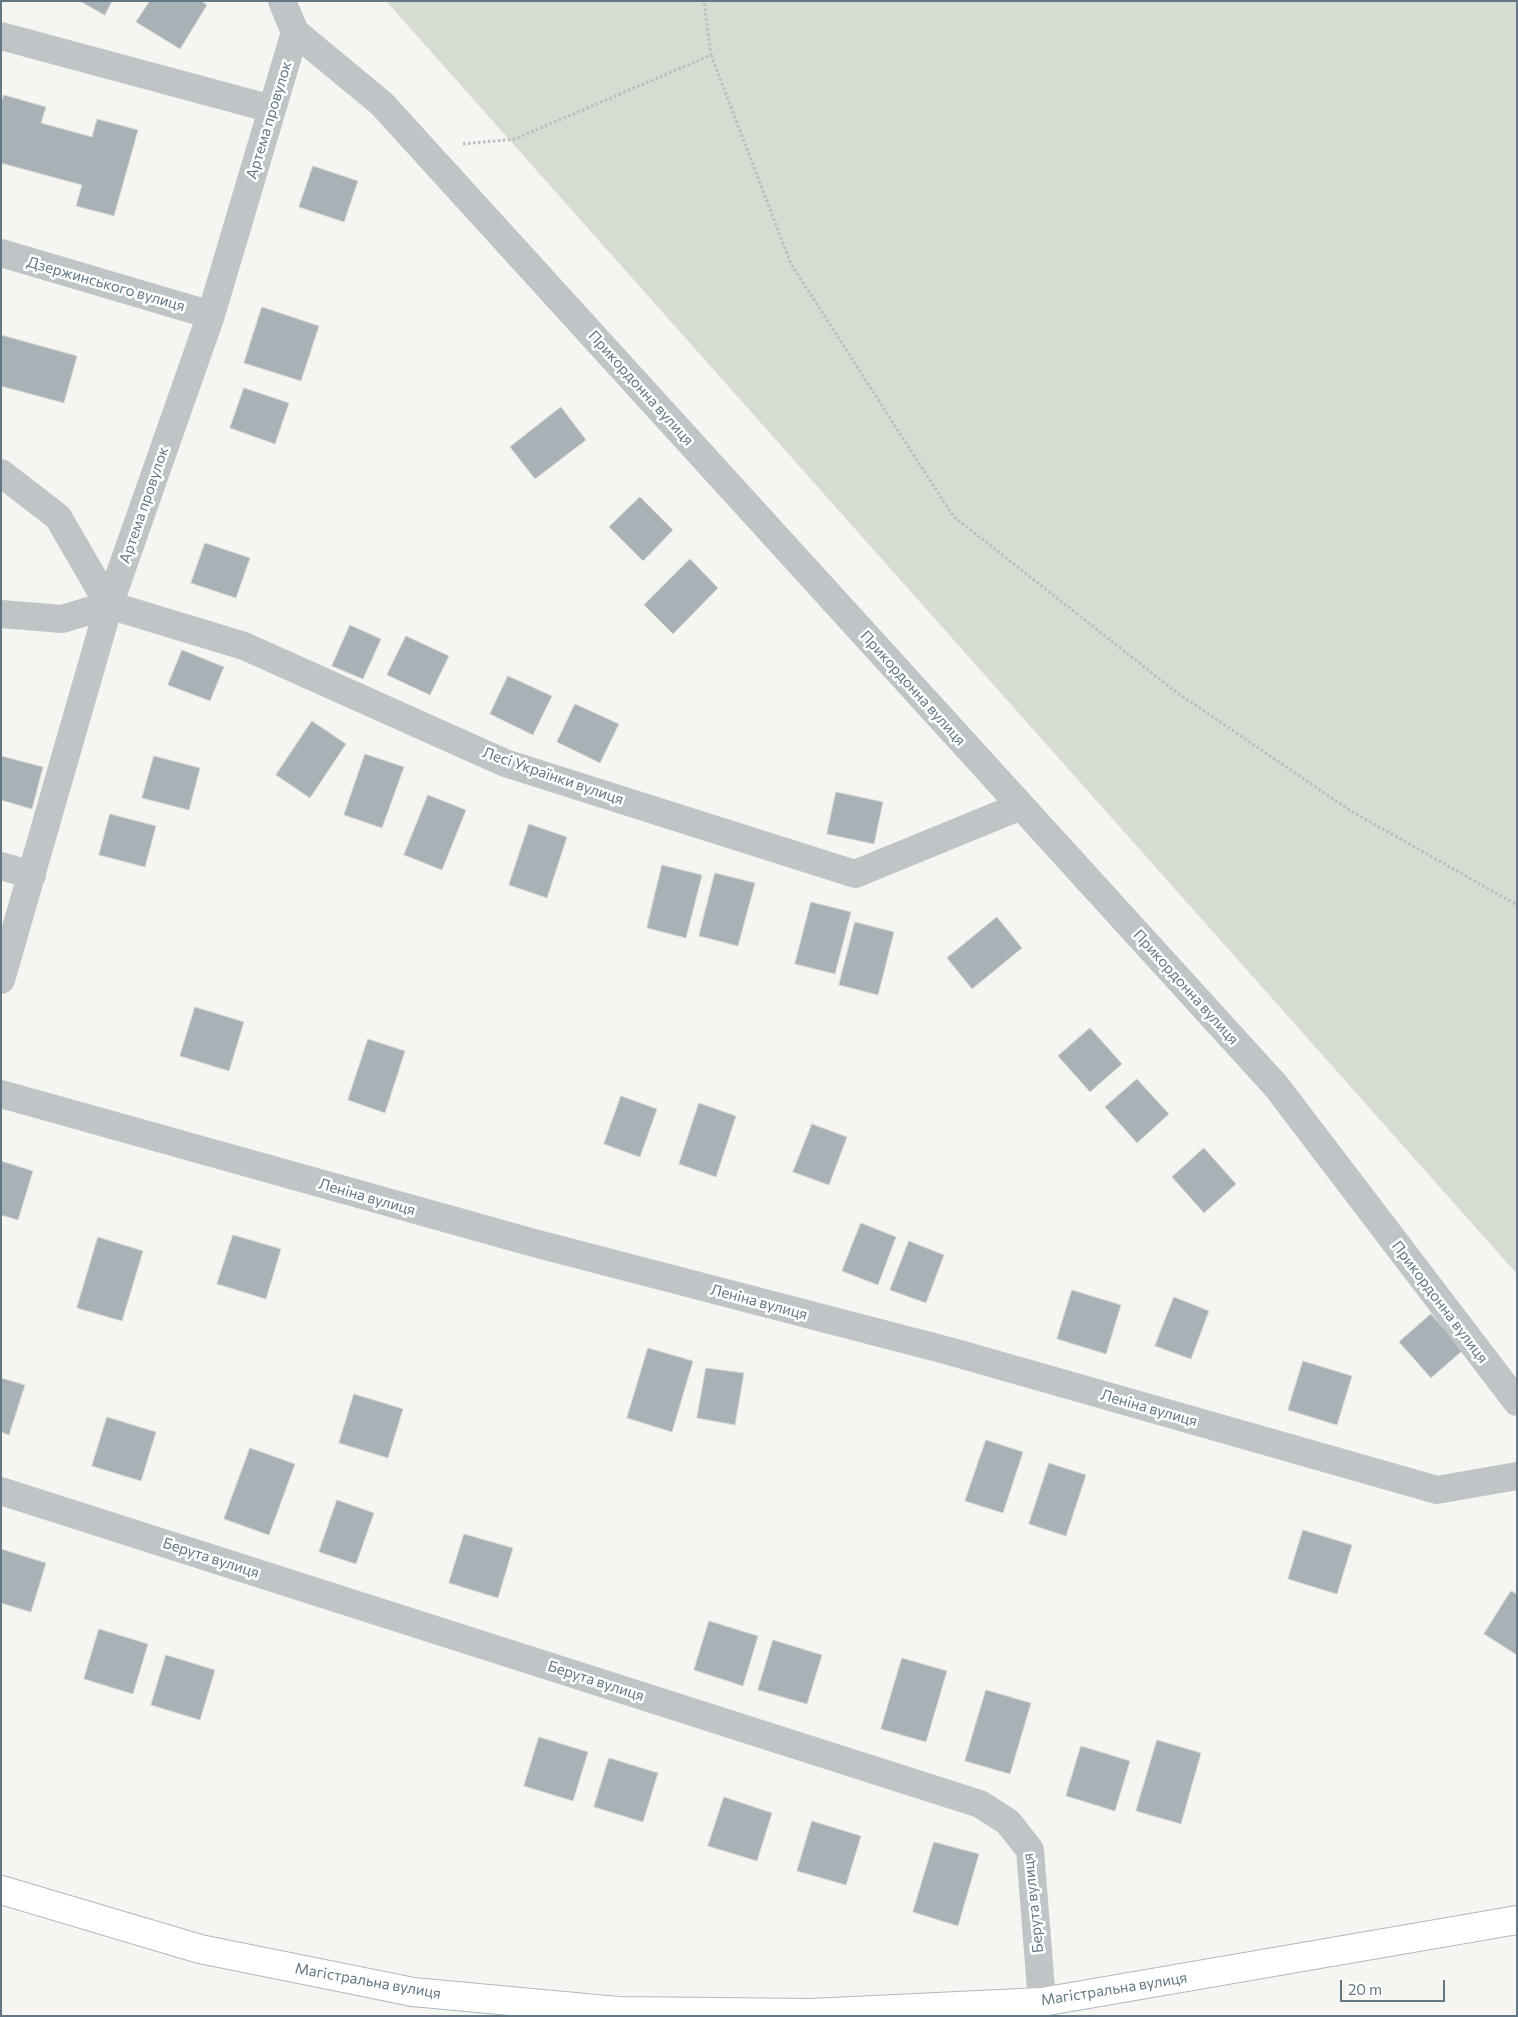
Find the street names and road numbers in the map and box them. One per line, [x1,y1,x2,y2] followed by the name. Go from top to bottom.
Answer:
[243,59,295,181] street label: Артема провулок
[25,253,187,315] street label: Дзержинського вулиця
[585,327,697,449] street label: Прикордонна вулиця
[116,444,172,566] street label: Артема провулок
[857,627,969,749] street label: Прикордонна вулиця
[480,743,626,809] street label: Лесі Українки вулиця
[1130,926,1242,1048] street label: Прикордонна вулиця
[317,1175,417,1219] street label: Леніна вулиця
[1388,1237,1492,1367] street label: Прикордонна вулиця
[708,1280,810,1324] street label: Леніна вулиця
[1099,1386,1199,1430] street label: Леніна вулиця
[160,1534,262,1582] street label: Берута вулиця
[545,1657,647,1705] street label: Берута вулиця
[1019,1852,1047,1954] street label: Берута вулиця
[294,1959,442,2003] street label: Магістральна вулиця
[1039,1969,1189,2009] street label: Магістральна вулиця

